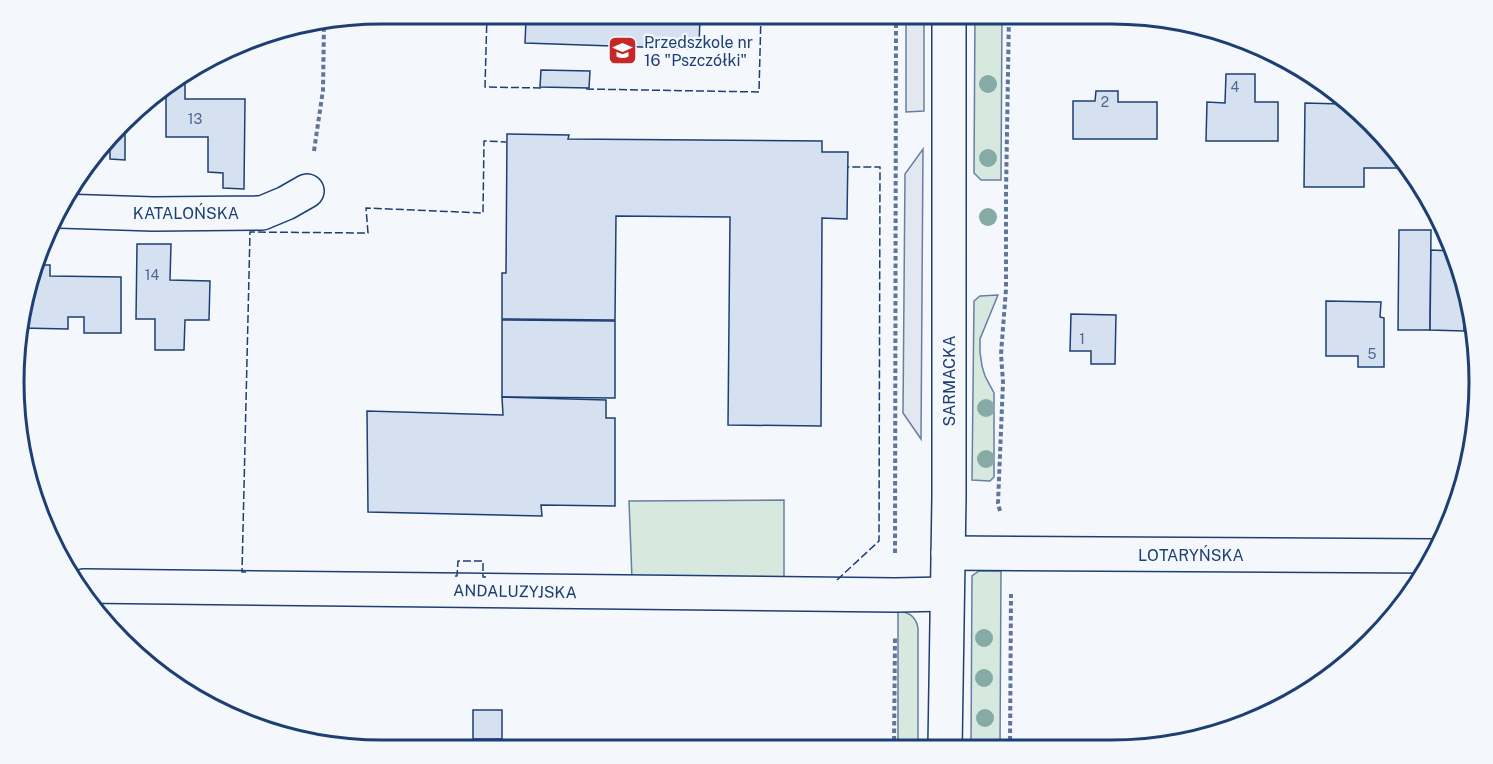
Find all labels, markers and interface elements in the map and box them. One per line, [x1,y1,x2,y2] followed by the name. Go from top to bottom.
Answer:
[644,33,753,70] place label: Przedszkole nr 16 "Pszczółki"
[607,35,639,67] school or university icon: Przedszkole nr 16 "Pszczółki"
[1231,79,1240,95] house number: 4
[1101,94,1109,110] house number: 2
[188,111,202,127] house number: 13
[133,203,239,223] street label: KATALOŃSKA
[145,267,159,283] house number: 14
[1079,331,1085,347] house number: 1
[940,335,959,427] street label: SARMACKA
[1368,346,1377,362] house number: 5
[1138,545,1244,565] street label: LOTARYŃSKA
[453,581,577,602] street label: ANDALUZYJSKA

